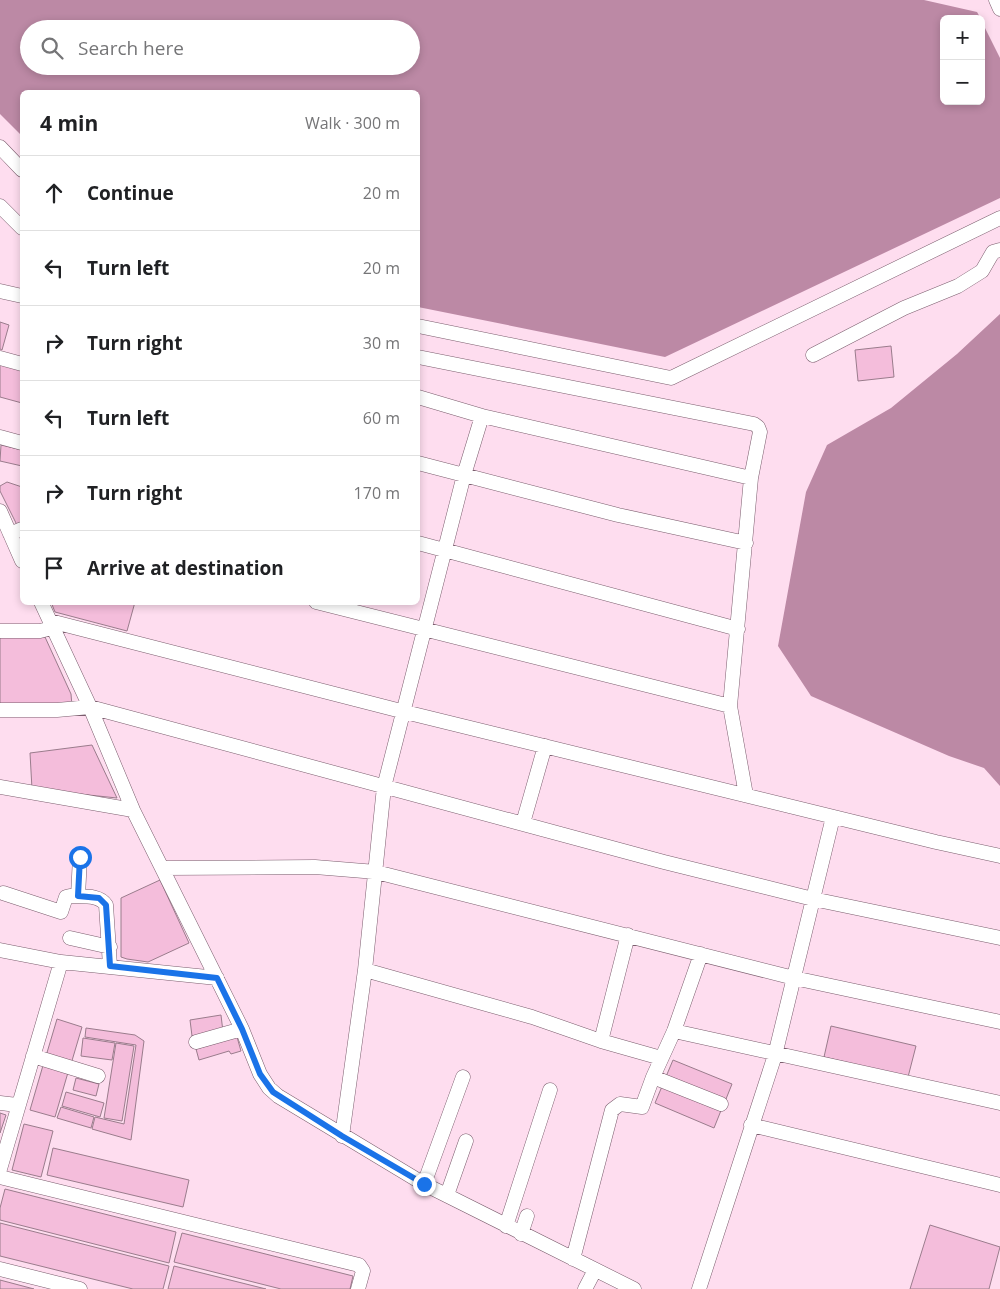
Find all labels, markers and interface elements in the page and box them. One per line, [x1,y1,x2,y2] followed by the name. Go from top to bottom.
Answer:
[940,15,985,105] map controls
[940,15,985,60] button: +
[20,20,420,75] search box
[38,34,66,62] icon: search
[78,35,184,61] text: Search here
[940,60,985,105] button: −
[40,109,98,137] text: 4 min
[305,112,400,134] text: Walk · 300 m
[40,179,68,207] icon: ahead
[87,180,174,206] text: Continue
[363,182,400,204] text: 20 m
[40,254,68,282] icon: left
[87,255,169,281] text: Turn left
[363,257,400,279] text: 20 m
[40,329,68,357] icon: right
[87,330,182,356] text: Turn right
[363,332,400,354] text: 30 m
[40,404,68,432] icon: left
[87,405,169,431] text: Turn left
[363,407,400,429] text: 60 m
[40,479,68,507] icon: right
[87,480,182,506] text: Turn right
[354,482,400,504] text: 170 m
[40,554,68,582] icon: arrive
[87,555,284,581] text: Arrive at destination
[69,846,92,869] route start
[413,1173,436,1196] route end

